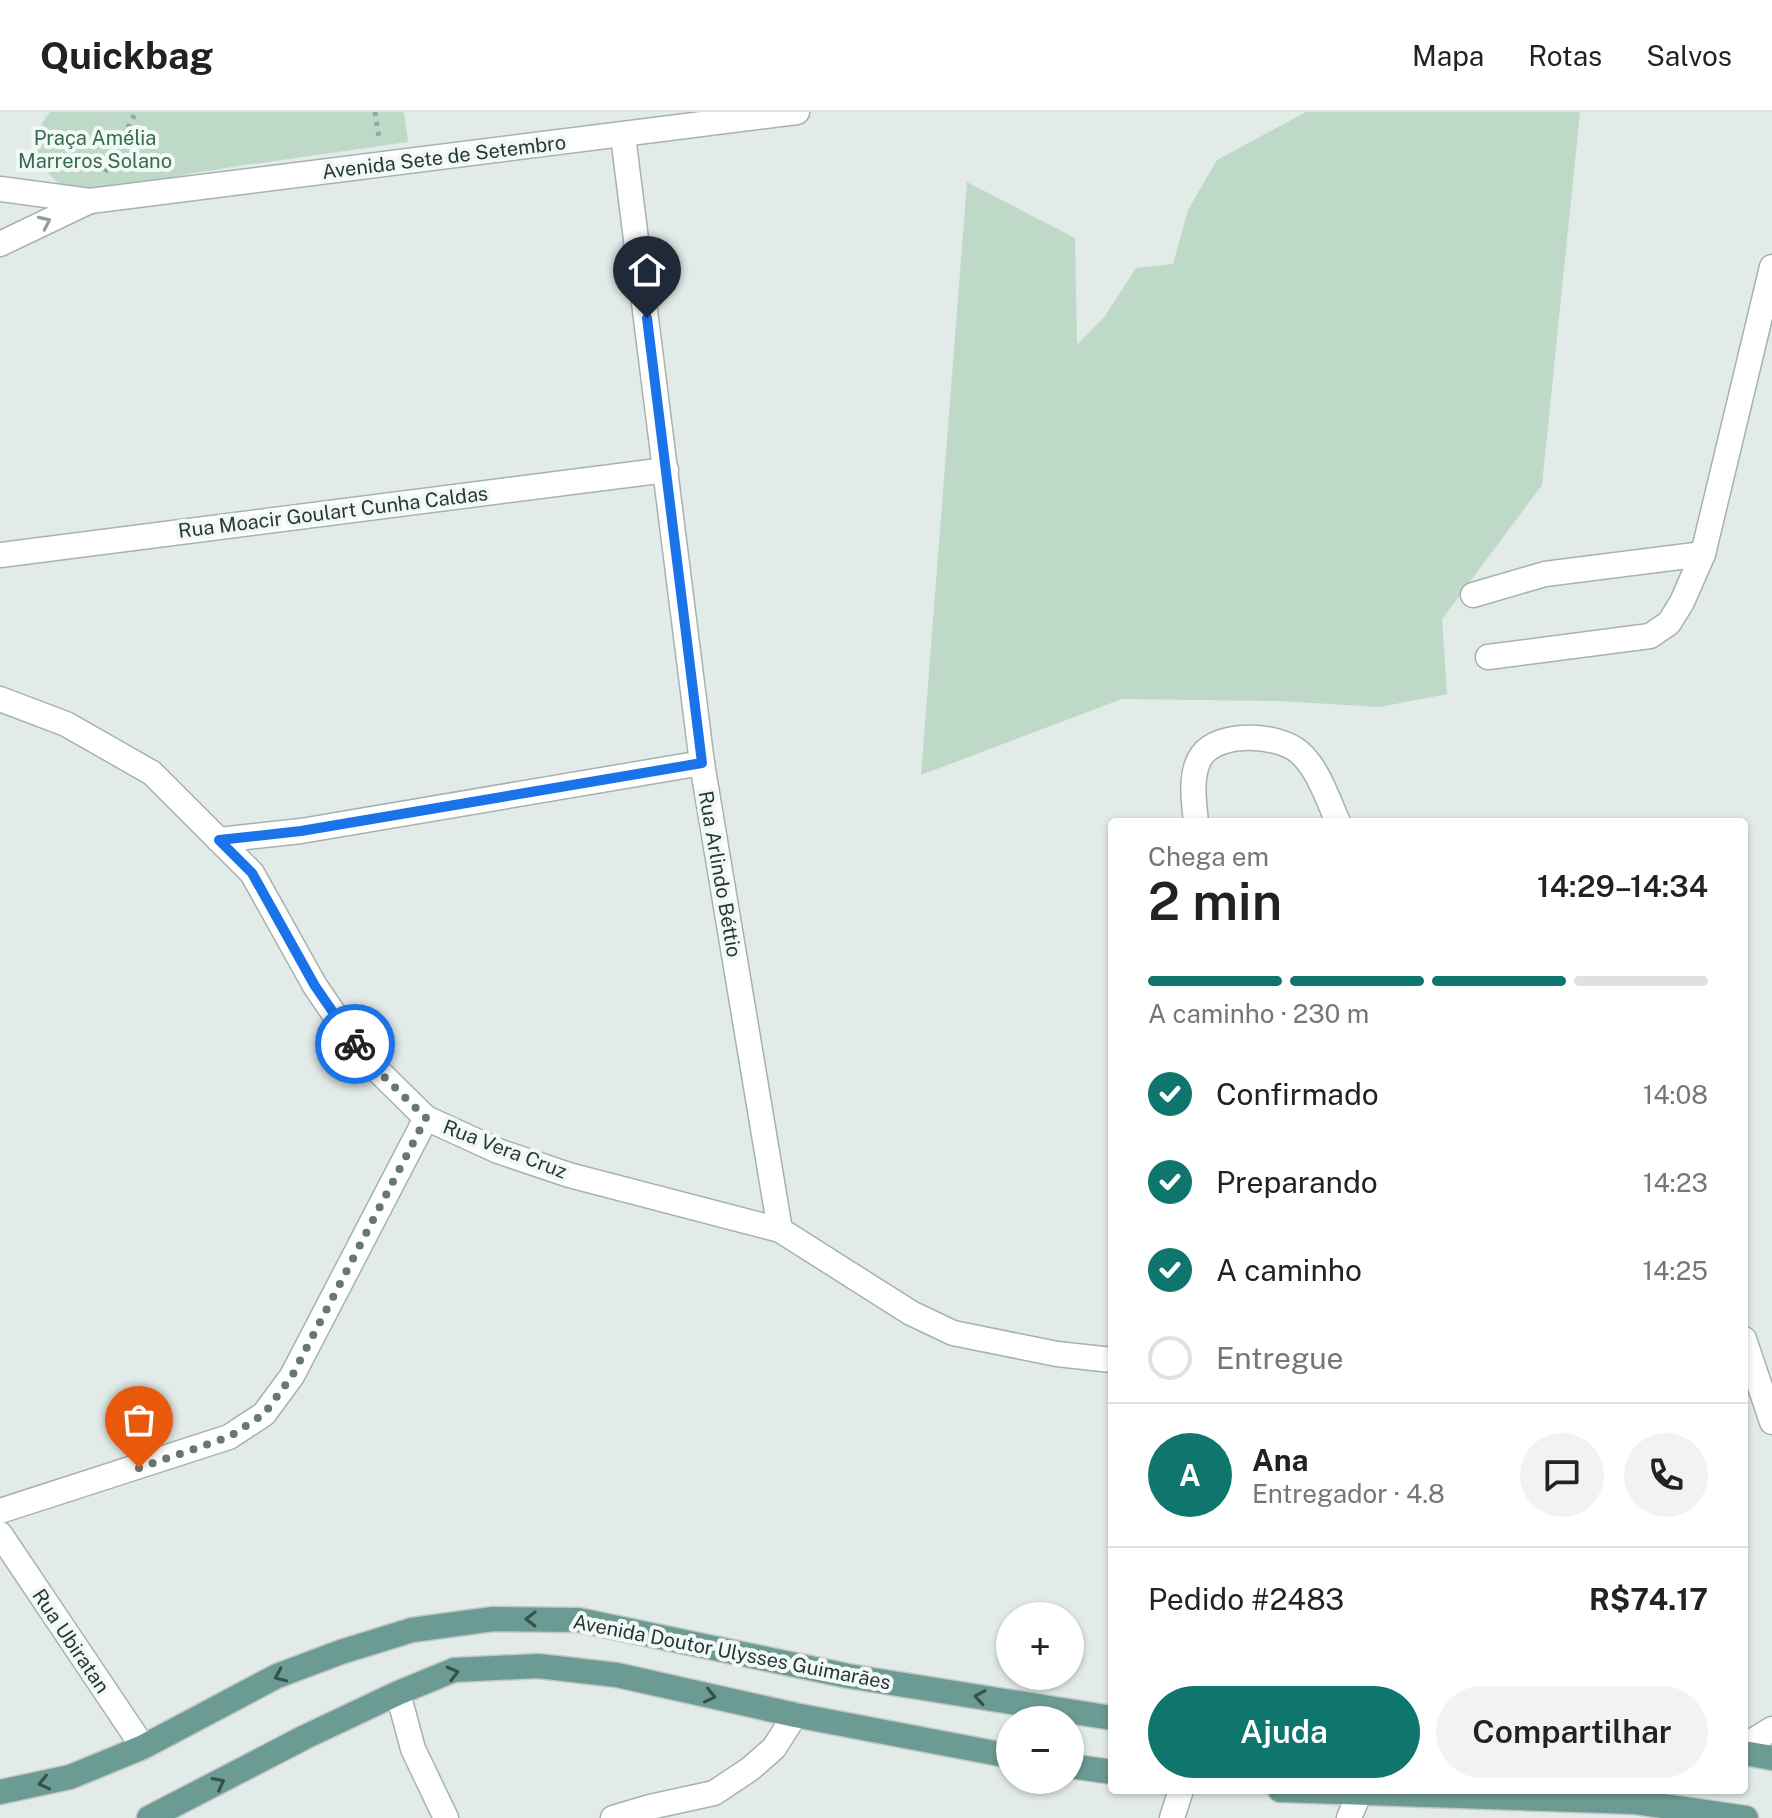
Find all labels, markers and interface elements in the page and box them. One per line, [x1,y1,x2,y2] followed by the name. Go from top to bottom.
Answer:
[40,33,213,78] text: Quickbag
[1412,39,1484,72] text: Mapa
[1528,39,1602,72] text: Rotas
[1646,39,1732,72] text: Salvos
[18,126,172,173] park label: Praça Amélia Marreros Solano
[321,130,567,184] street label: Avenida Sete de Setembro
[37,216,51,232] one-way arrow
[613,236,681,318] pin
[625,248,669,292] icon: home
[177,481,489,543] street label: Rua Moacir Goulart Cunha Caldas
[694,789,746,959] street label: Rua Arlindo Béttio
[1148,841,1269,872] text: Chega em
[1537,868,1708,904] text: 14:29–14:34
[1148,871,1282,932] text: 2 min
[1148,998,1369,1029] text: A caminho · 230 m
[315,1004,395,1084] courier
[333,1022,377,1066] icon: bike
[1148,1072,1192,1116] icon: check
[1216,1076,1379,1112] text: Confirmado
[1643,1079,1708,1110] text: 14:08
[440,1114,570,1184] street label: Rua Vera Cruz
[1148,1160,1192,1204] icon: check
[1216,1164,1378,1200] text: Preparando
[1643,1167,1708,1198] text: 14:23
[1148,1248,1192,1292] icon: check
[1216,1252,1362,1288] text: A caminho
[1643,1255,1708,1286] text: 14:25
[1216,1340,1344,1376] text: Entregue
[105,1386,173,1468] pin
[117,1398,161,1442] icon: bag
[1520,1433,1604,1517] button: chat
[1624,1433,1708,1517] button: phone
[1252,1442,1308,1478] text: Ana
[1179,1457,1201,1493] text: A
[1252,1478,1445,1509] text: Entregador · 4.8
[1148,1581,1344,1617] text: Pedido #2483
[1589,1581,1708,1617] text: R$74.17
[27,1584,115,1698] street label: Rua Ubiratan
[996,1602,1084,1794] map controls
[996,1602,1084,1690] button: +
[571,1609,893,1695] street label: Avenida Doutor Ulysses Guimarães
[524,1610,537,1628] one-way arrow
[446,1665,460,1682] one-way arrow
[274,1666,288,1682] one-way arrow
[1148,1686,1420,1778] button: Ajuda
[1436,1686,1708,1778] button: Compartilhar
[702,1687,716,1704] one-way arrow
[973,1689,986,1706] one-way arrow
[996,1706,1084,1794] button: −
[37,1774,51,1791] one-way arrow
[210,1777,224,1793] one-way arrow

